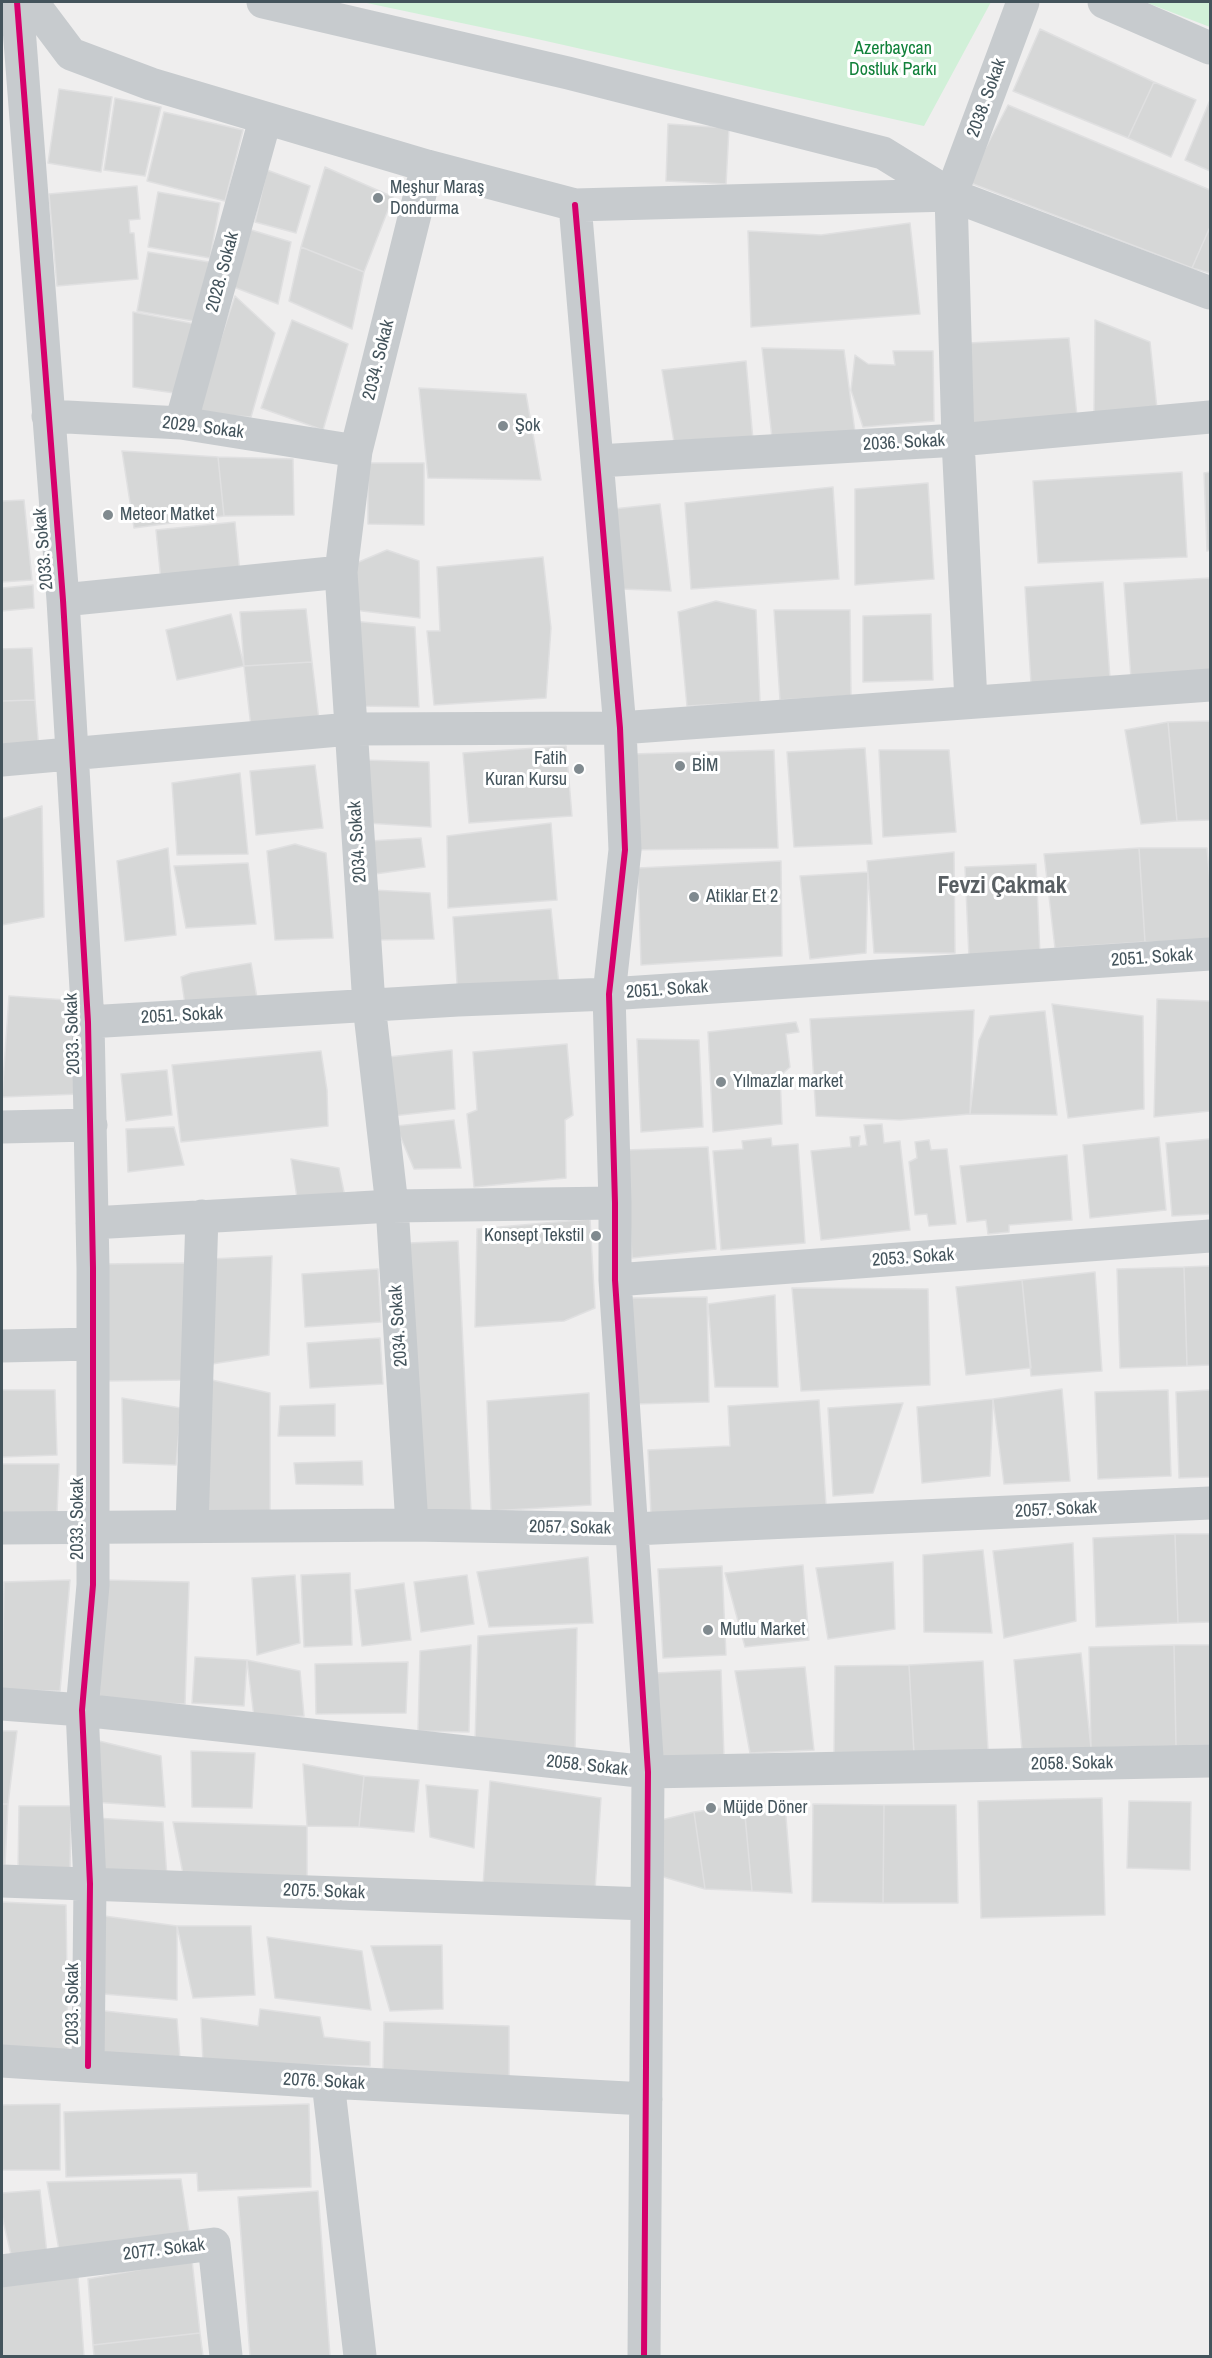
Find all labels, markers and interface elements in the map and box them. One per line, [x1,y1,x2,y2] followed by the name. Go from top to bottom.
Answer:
[849,38,937,80] park label: Azerbaycan Dostluk Parkı
[963,56,1011,140] street label: 2038. Sokak
[390,177,484,219] place label: Meşhur Maraş Dondurma
[371,191,385,205] marker: Meşhur Maraş Dondurma
[202,230,244,314] street label: 2028. Sokak
[359,318,399,402] street label: 2034. Sokak
[161,412,245,444] street label: 2029. Sokak
[515,415,540,437] place label: Şok
[496,419,510,433] marker: Şok
[862,430,946,456] street label: 2036. Sokak
[120,504,214,526] place label: Meteor Matket
[30,507,58,591] street label: 2033. Sokak
[101,508,115,522] marker: Meteor Matket
[485,748,567,790] place label: Fatih Kuran Kursu
[692,755,718,777] place label: BİM
[673,759,687,773] marker: BİM
[572,762,586,776] marker: Fatih Kuran Kursu
[344,800,372,884] street label: 2034. Sokak
[937,873,1067,901] district label: Fevzi Çakmak
[706,886,778,908] place label: Atiklar Et 2
[687,890,701,904] marker: Atiklar Et 2
[1110,944,1194,972] street label: 2051. Sokak
[625,976,709,1004] street label: 2051. Sokak
[61,993,85,1075] street label: 2033. Sokak
[140,1003,224,1029] street label: 2051. Sokak
[733,1071,843,1093] place label: Yılmazlar market
[714,1075,728,1089] marker: Yılmazlar market
[484,1225,584,1247] place label: Konsept Tekstil
[589,1229,603,1243] marker: Konsept Tekstil
[871,1244,955,1272] street label: 2053. Sokak
[385,1284,413,1368] street label: 2034. Sokak
[67,1478,89,1560] street label: 2033. Sokak
[1014,1497,1098,1523] street label: 2057. Sokak
[529,1516,611,1540] street label: 2057. Sokak
[720,1619,805,1641] place label: Mutlu Market
[701,1623,715,1637] marker: Mutlu Market
[545,1751,629,1781] street label: 2058. Sokak
[1031,1752,1113,1776] street label: 2058. Sokak
[723,1797,807,1819] place label: Müjde Döner
[704,1801,718,1815] marker: Müjde Döner
[283,1880,365,1904] street label: 2075. Sokak
[62,1963,84,2045] street label: 2033. Sokak
[282,2069,366,2095] street label: 2076. Sokak
[122,2234,206,2266] street label: 2077. Sokak

